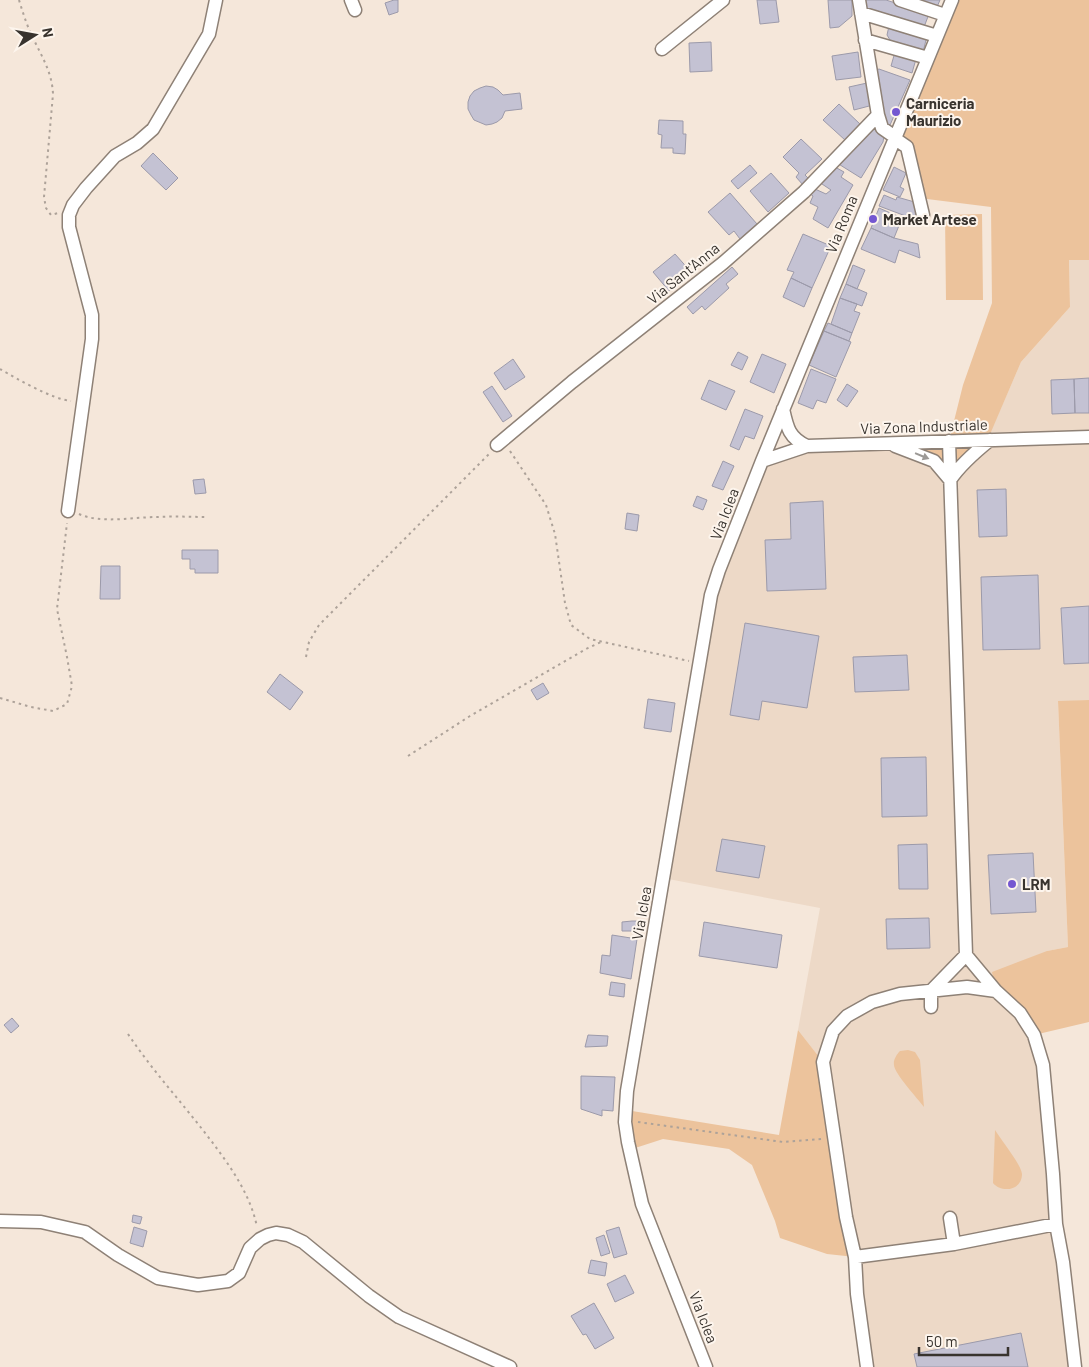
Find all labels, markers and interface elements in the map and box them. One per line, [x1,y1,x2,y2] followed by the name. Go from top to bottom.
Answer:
[10,10,60,60] north arrow
[39,26,57,39] text: N
[906,94,974,129] place label: Carniceria Maurizio
[890,106,902,118] marker: Carniceria Maurizio
[821,192,861,256] street label: Via Roma
[883,210,977,228] place label: Market Artese
[867,213,879,225] marker: Market Artese
[643,239,723,307] street label: Via Sant'Anna
[860,415,988,437] street label: Via Zona Industriale
[915,452,930,460] one-way arrow
[706,486,742,542] street label: Via Iclea
[1022,875,1051,893] place label: LRM
[1006,878,1018,890] marker: LRM
[627,885,655,941] street label: Via Iclea
[686,1289,722,1345] street label: Via Iclea
[919,1324,1008,1356] scale bar
[926,1332,958,1350] text: 50 m

